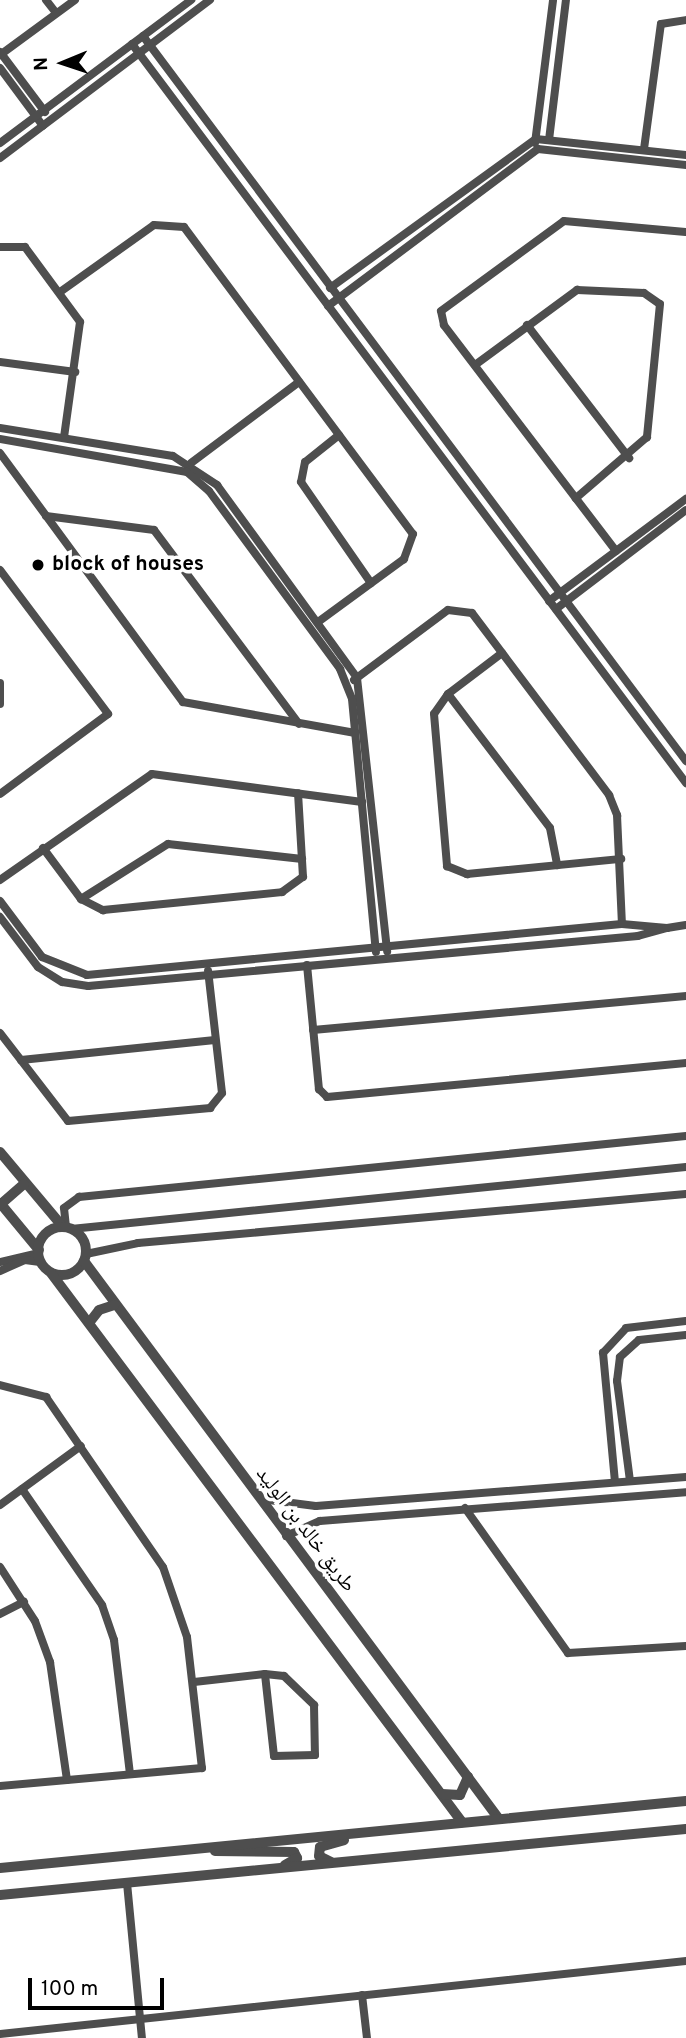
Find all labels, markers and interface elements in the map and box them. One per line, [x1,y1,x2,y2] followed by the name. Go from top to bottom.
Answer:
[28,28,98,98] north arrow
[30,56,54,71] text: N
[52,552,204,578] place label: block of houses
[30,557,46,573] marker: block of houses
[250,1462,360,1598] street label: طريق خالد بن الوليد
[32,1965,168,2009] scale bar
[41,1976,98,2003] text: 100 m

